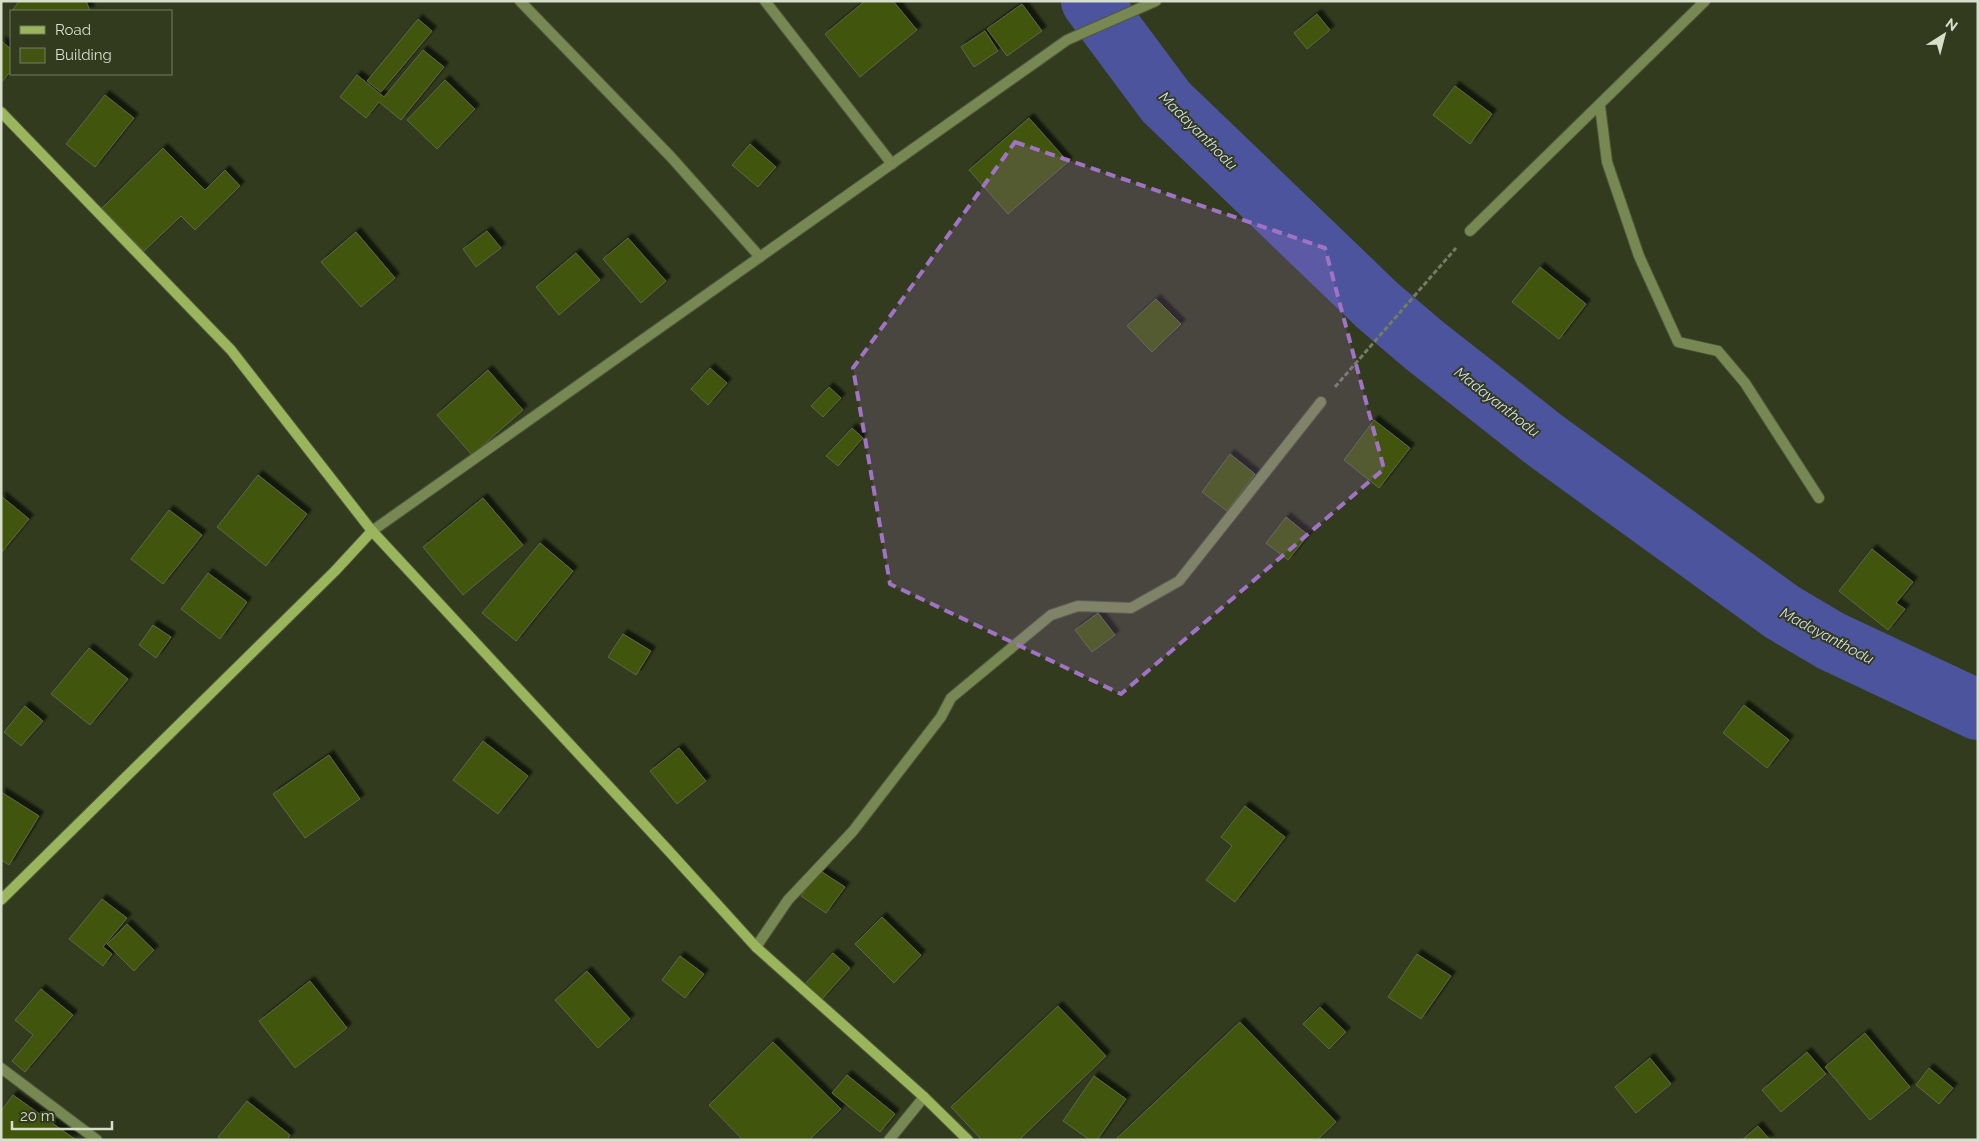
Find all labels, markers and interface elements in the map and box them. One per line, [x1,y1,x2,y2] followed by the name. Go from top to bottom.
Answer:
[10,10,172,75] legend
[1919,10,1969,60] north arrow
[1943,15,1961,34] text: N
[55,21,91,39] text: Road
[55,46,112,64] text: Building
[1155,88,1241,174] water label: Madayanthodu
[1451,363,1544,441] water label: Madayanthodu
[1777,604,1877,668] water label: Madayanthodu
[12,1098,112,1130] scale bar
[20,1107,55,1125] text: 20 m

